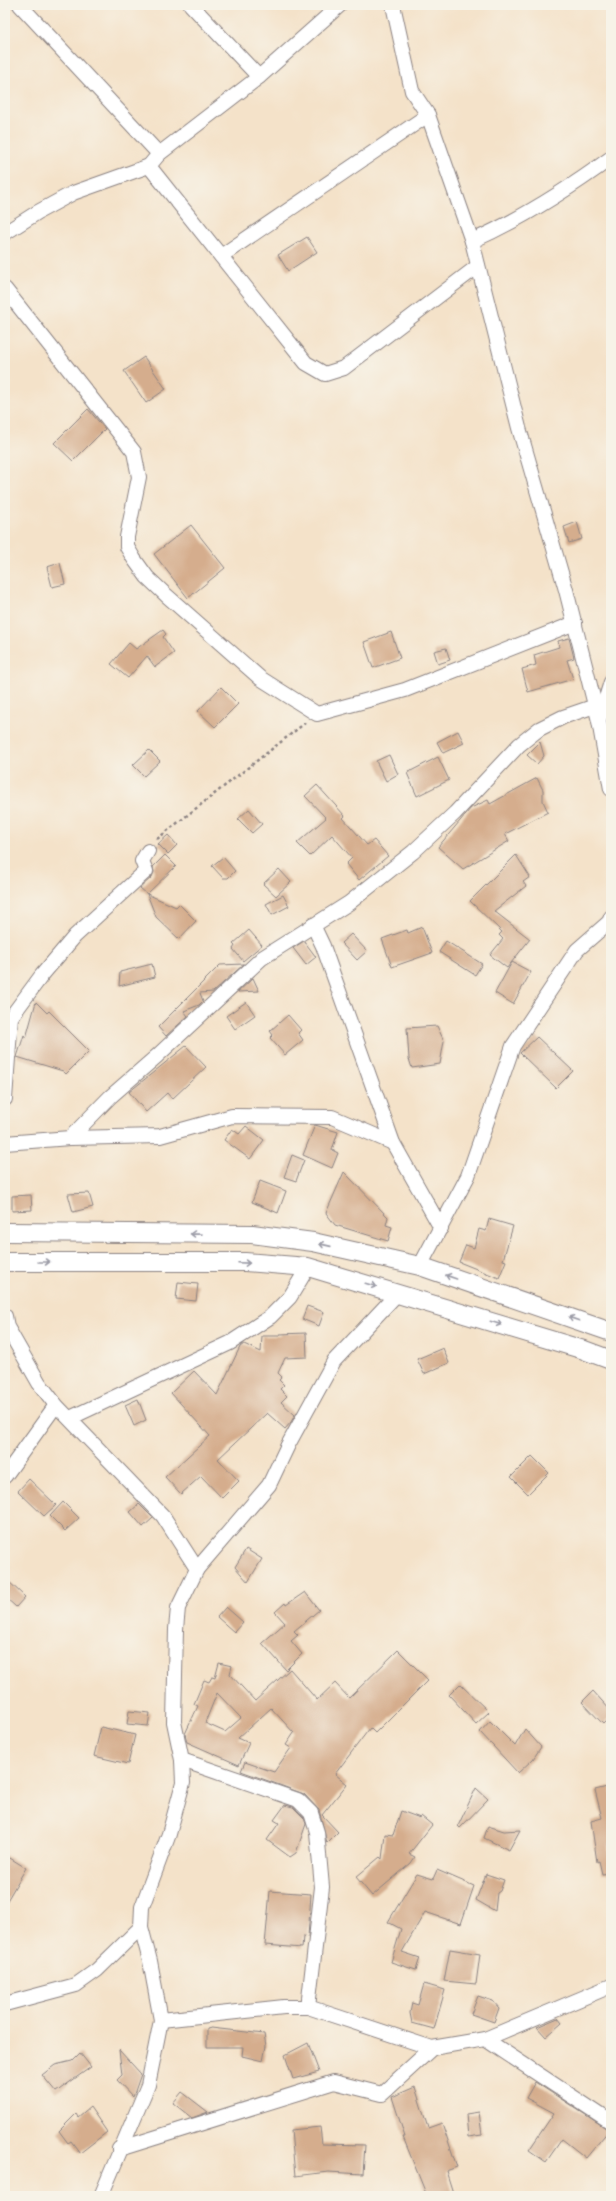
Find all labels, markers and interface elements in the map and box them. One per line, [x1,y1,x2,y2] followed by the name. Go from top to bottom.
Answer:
[190,1230,203,1238] one-way arrow
[319,1241,332,1249] one-way arrow
[37,1258,50,1266] one-way arrow
[237,1259,250,1266] one-way arrow
[445,1273,458,1280] one-way arrow
[365,1282,378,1289] one-way arrow
[568,1315,581,1322] one-way arrow
[489,1320,502,1327] one-way arrow

